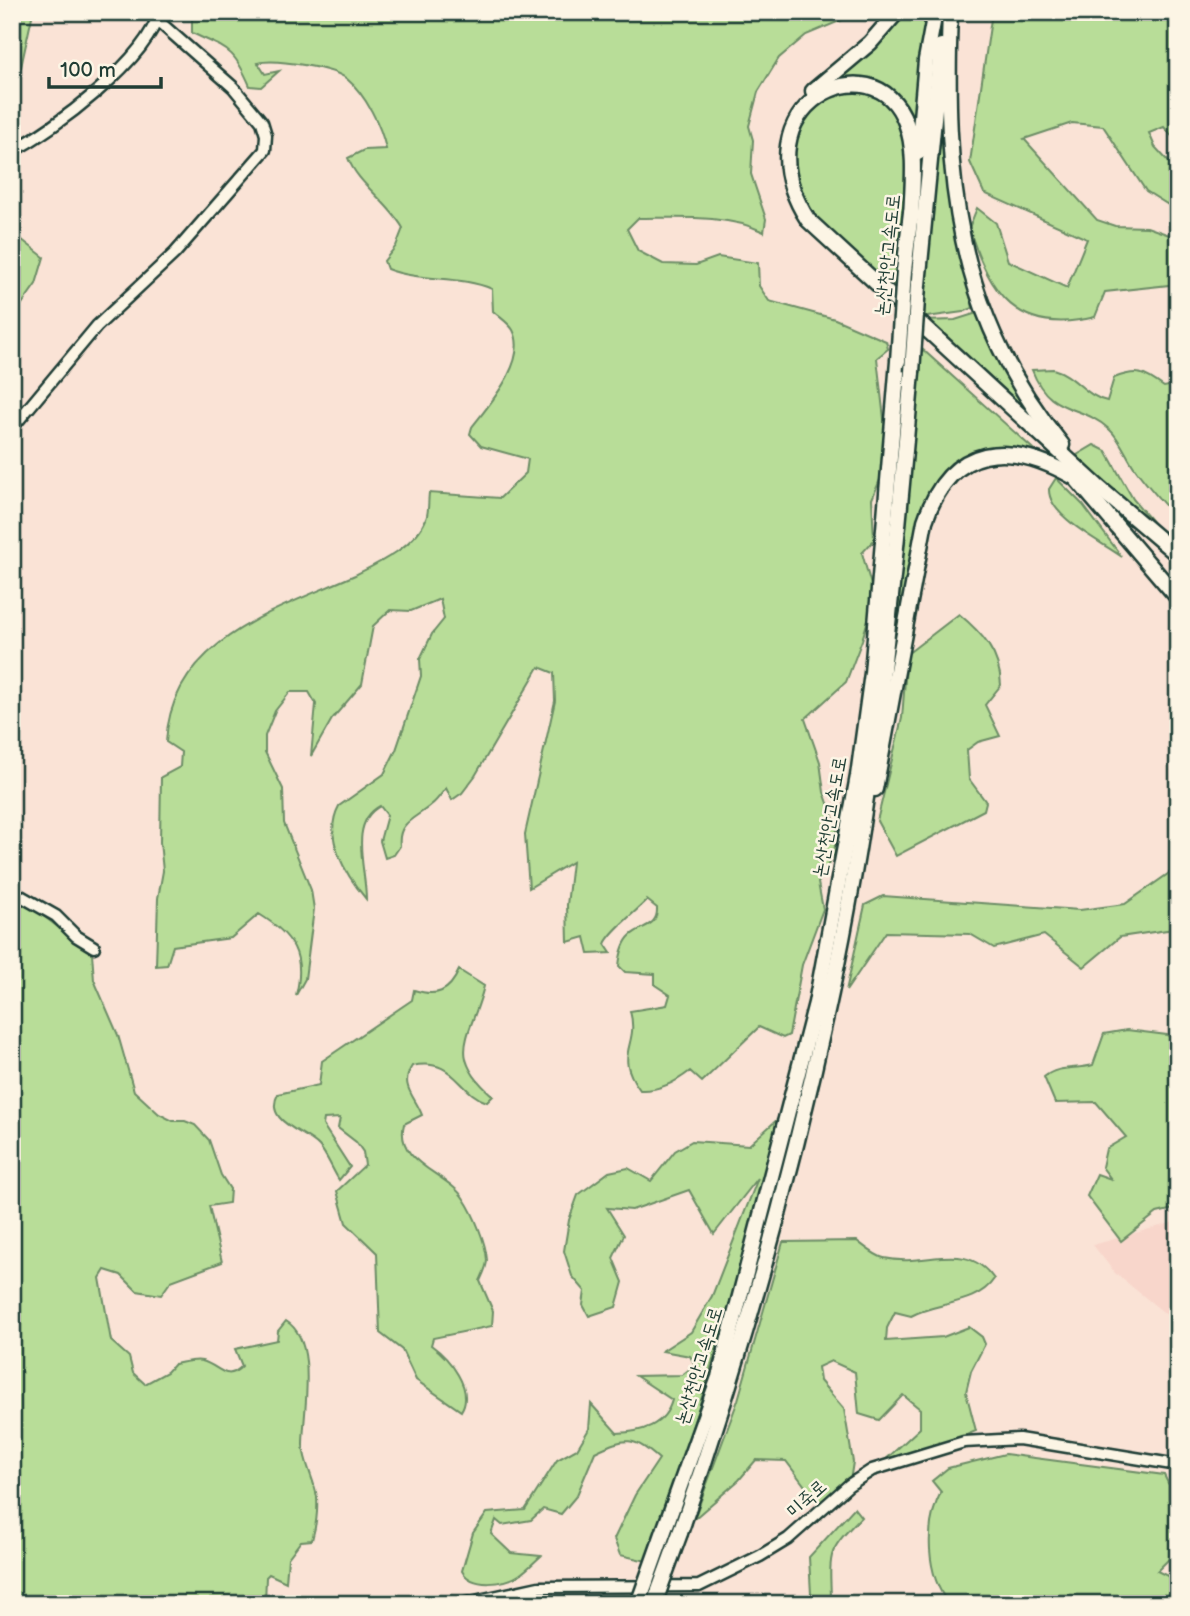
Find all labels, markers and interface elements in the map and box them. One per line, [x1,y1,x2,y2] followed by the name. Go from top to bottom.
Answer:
[49,46,161,90] scale bar
[60,58,116,83] text: 100 m
[870,193,906,317] street label: 논산천안고속도로
[808,755,852,879] street label: 논산천안고속도로
[670,1304,728,1428] street label: 논산천안고속도로
[782,1475,832,1523] street label: 미죽로

